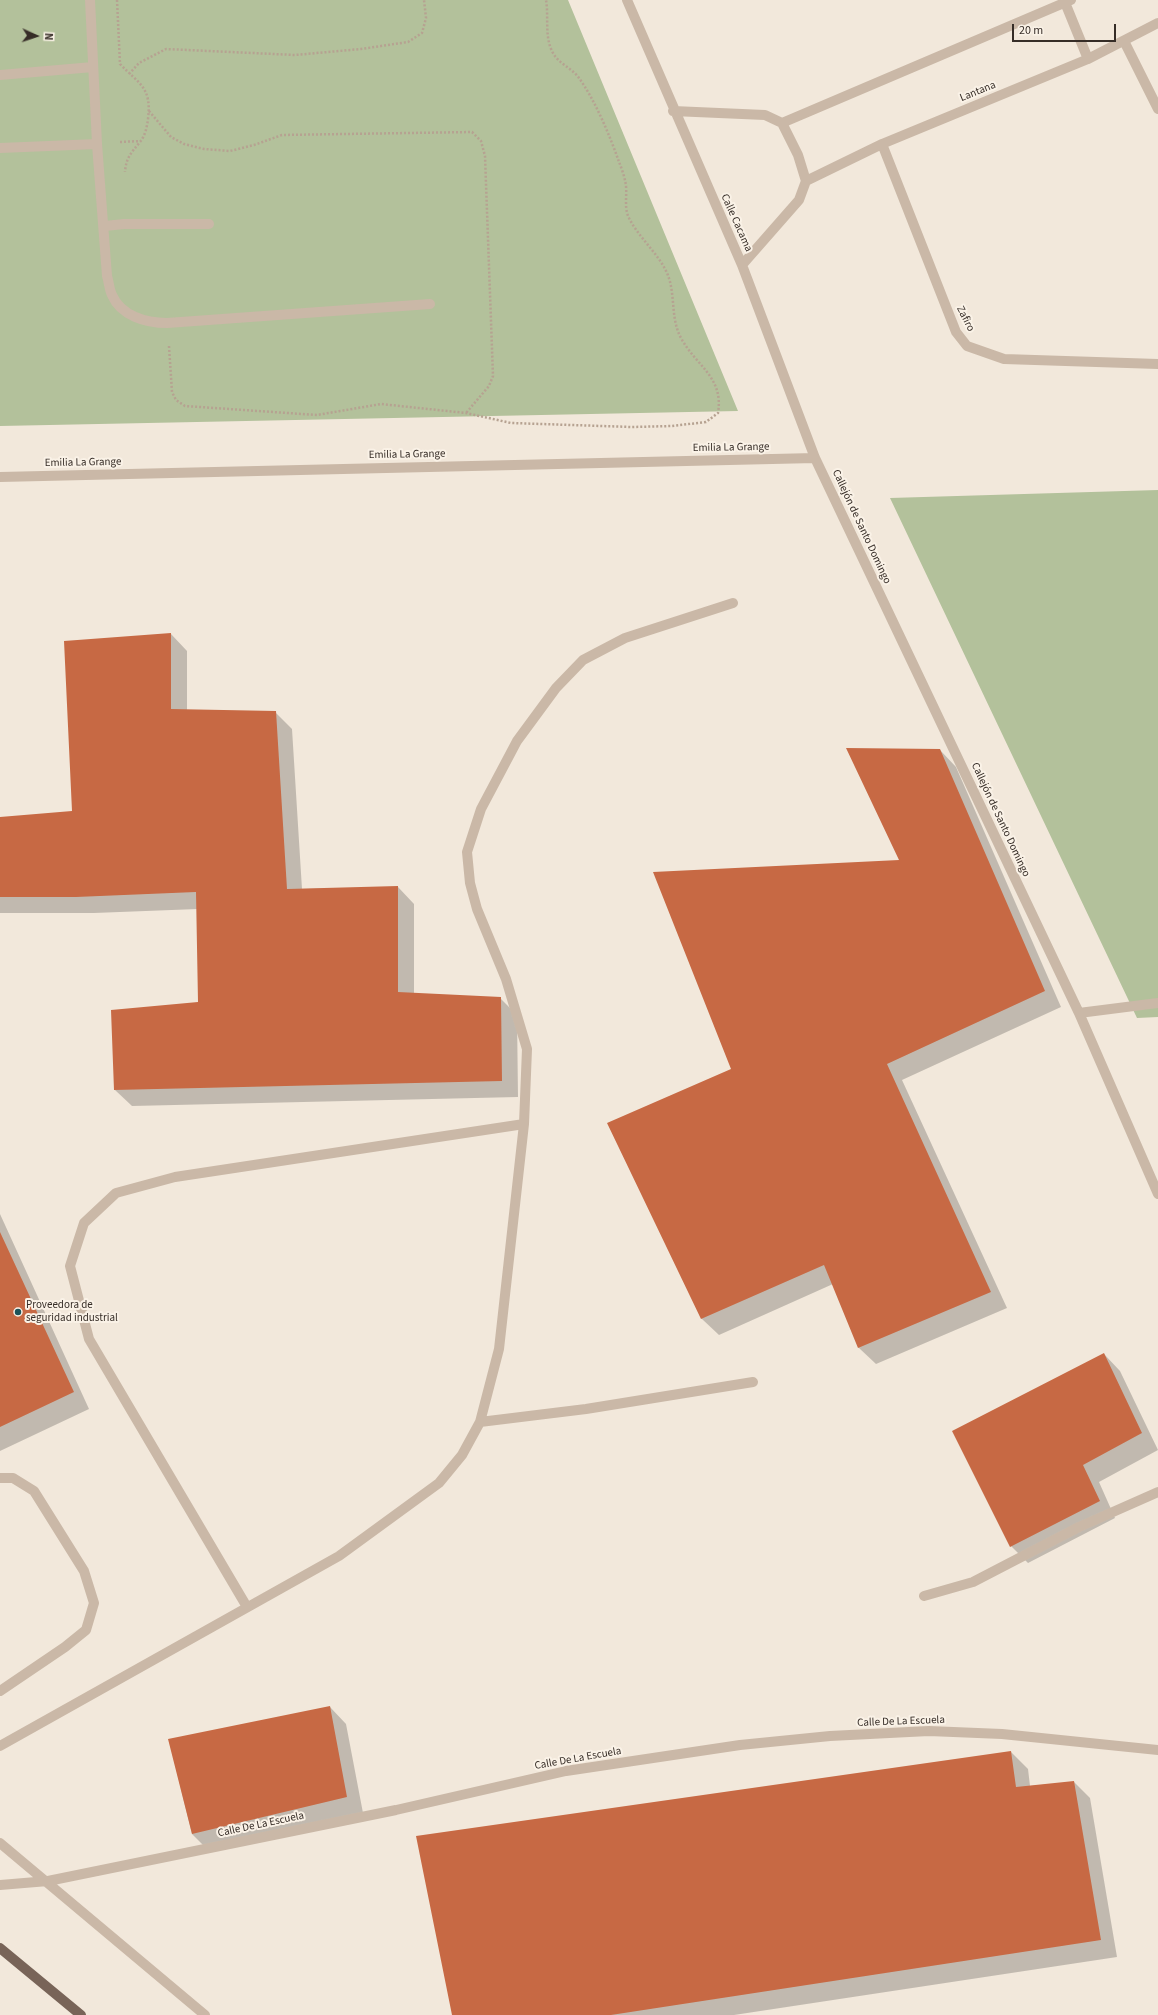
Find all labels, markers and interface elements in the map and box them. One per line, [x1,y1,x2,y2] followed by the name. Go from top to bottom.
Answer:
[16,16,56,56] north arrow
[1014,16,1118,42] scale bar
[1019,22,1043,39] text: 20 m
[41,33,56,41] text: N
[958,79,998,105] street label: Lantana
[717,192,755,254] street label: Calle Cacama
[953,304,977,334] street label: Zafiro
[693,441,769,455] street label: Emilia La Grange
[369,448,445,462] street label: Emilia La Grange
[45,456,121,470] street label: Emilia La Grange
[829,468,893,586] street label: Callejón de Santo Domingo
[968,761,1032,879] street label: Callejón de Santo Domingo
[26,1299,118,1325] place label: Proveedora de seguridad industrial
[13,1307,23,1317] marker: Proveedora de seguridad industrial
[857,1714,945,1730] street label: Calle De La Escuela
[534,1745,622,1773] street label: Calle De La Escuela
[217,1809,305,1841] street label: Calle De La Escuela

